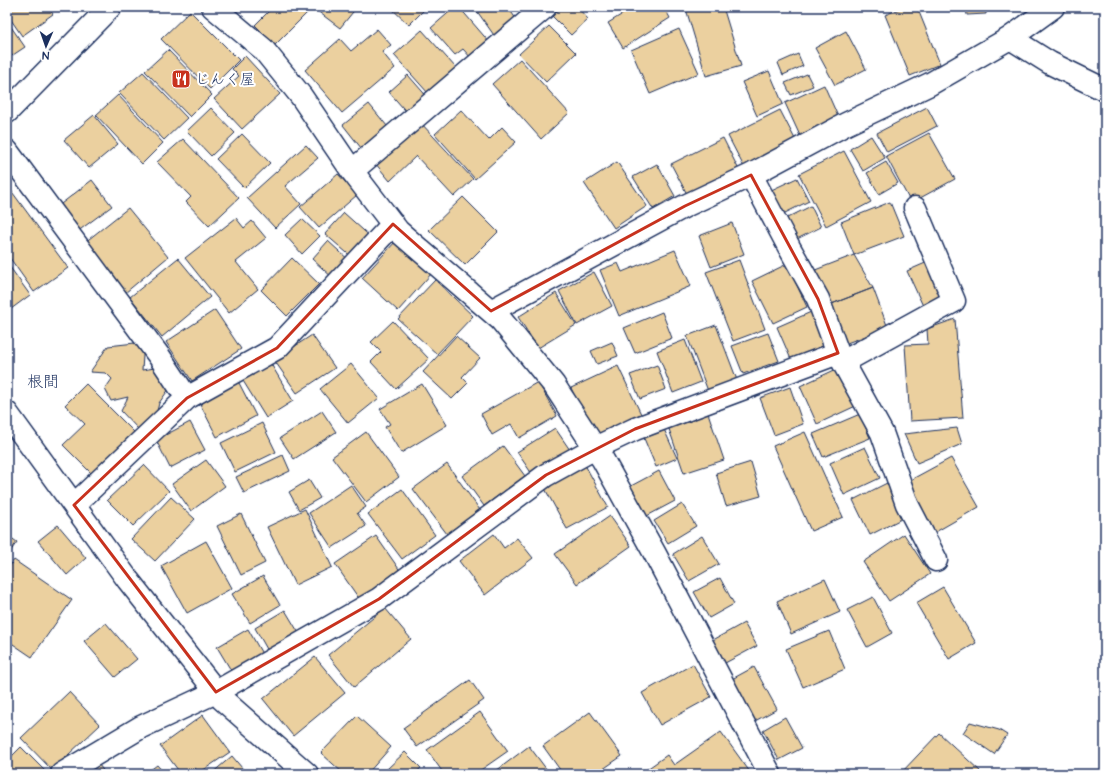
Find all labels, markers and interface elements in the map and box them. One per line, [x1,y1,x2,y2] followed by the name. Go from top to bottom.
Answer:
[26,26,66,66] north arrow
[42,48,49,63] text: N
[170,68,192,90] restaurant icon: じんく屋
[195,69,255,90] place label: じんく屋
[27,371,59,393] district label: 根間

